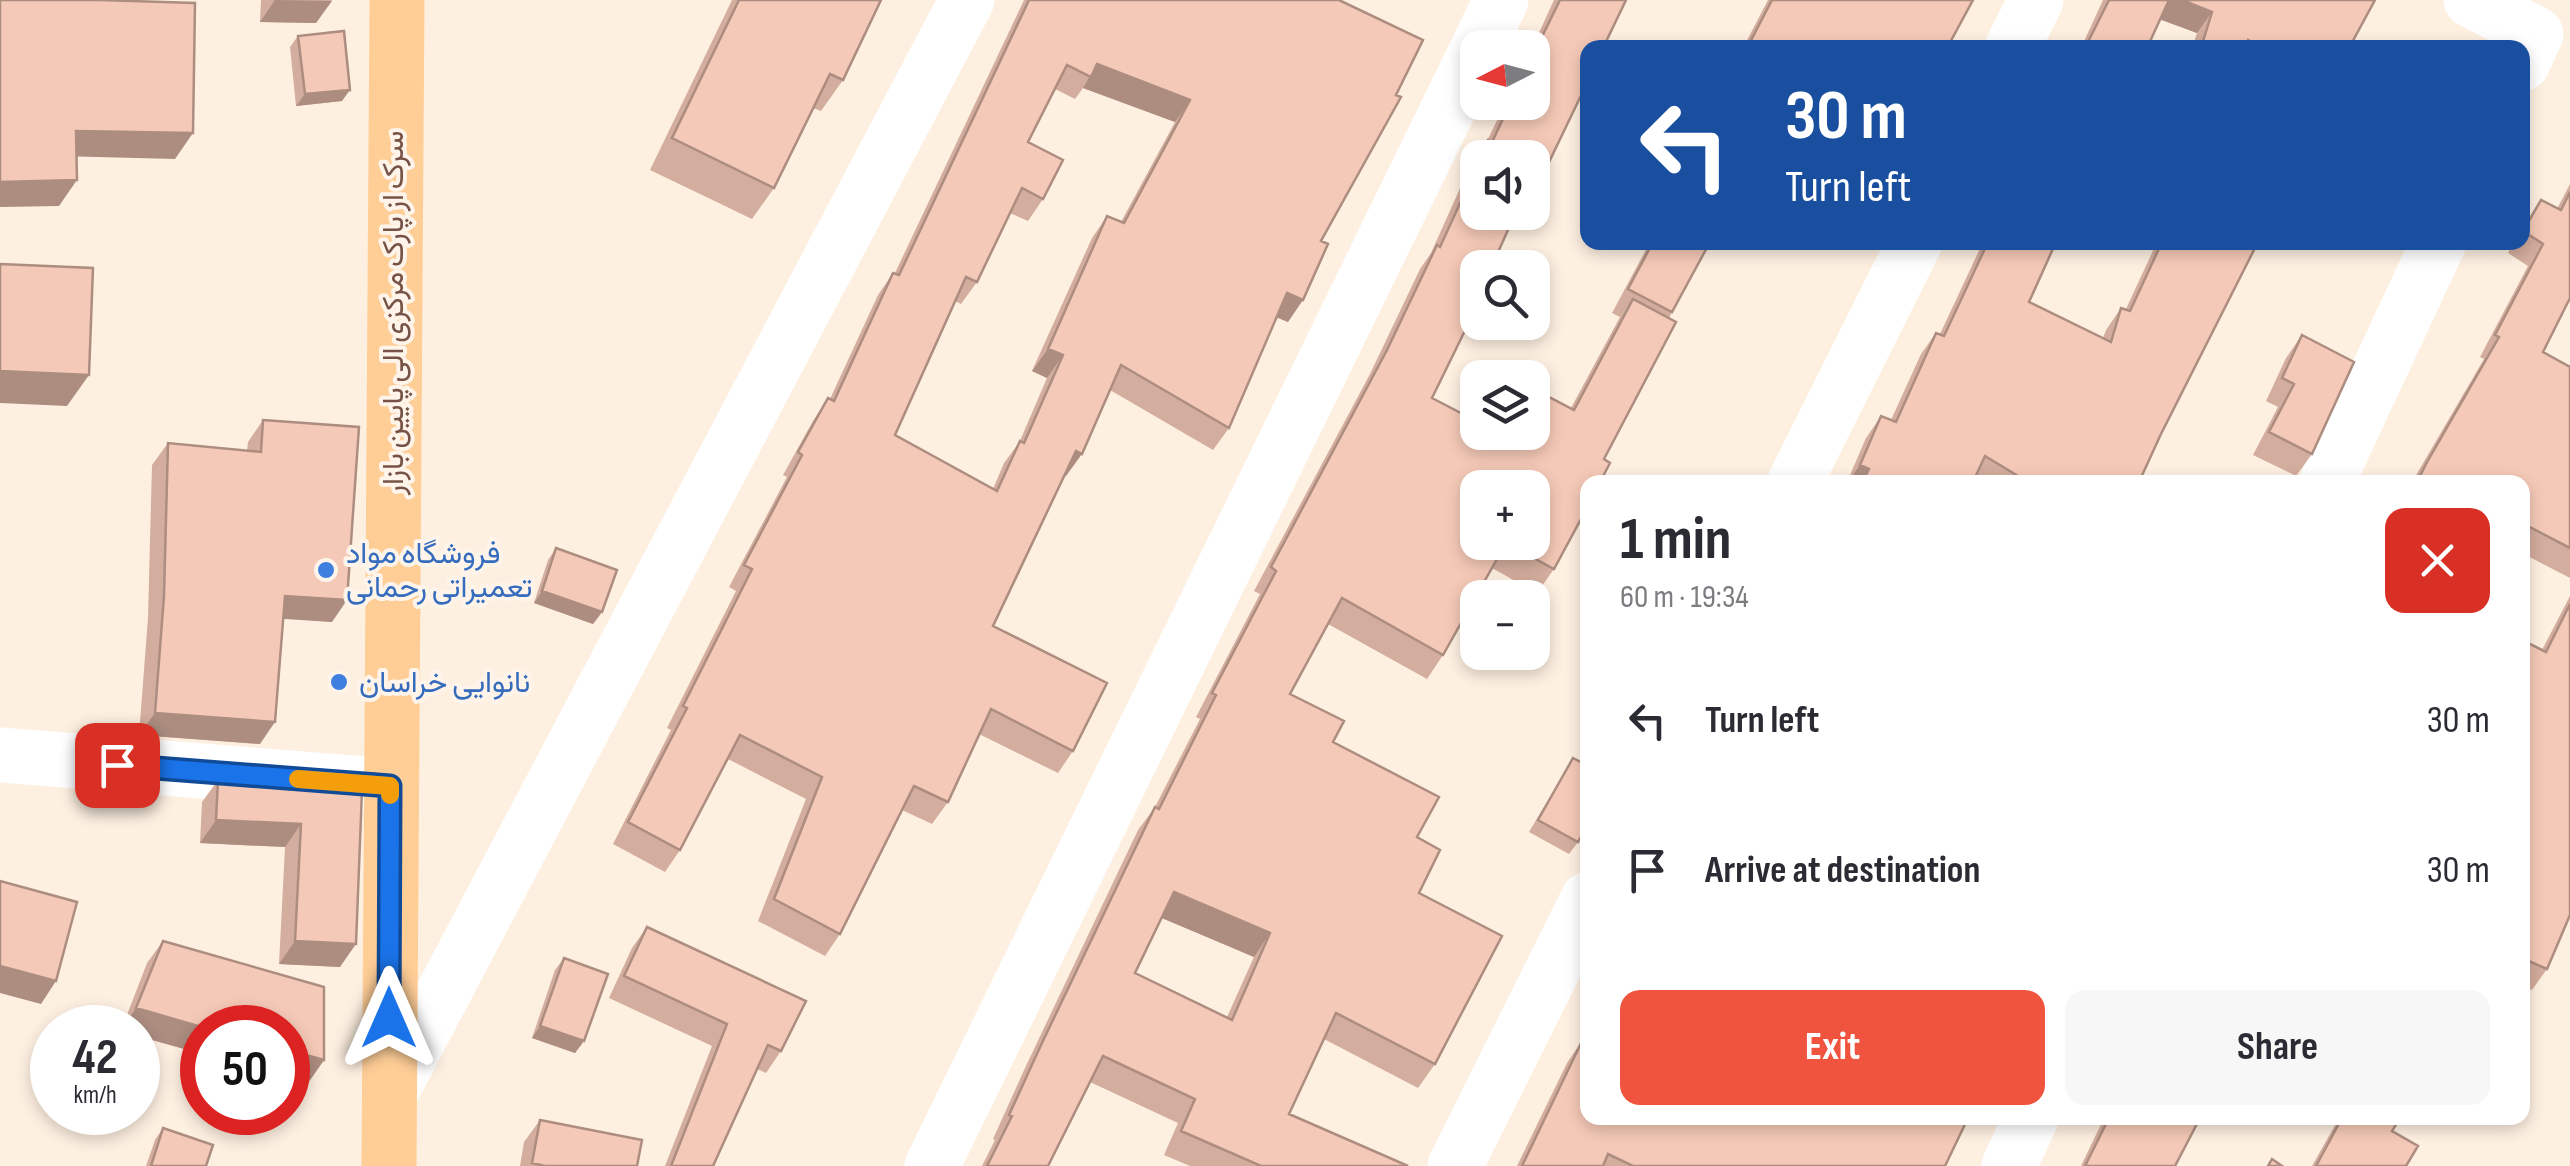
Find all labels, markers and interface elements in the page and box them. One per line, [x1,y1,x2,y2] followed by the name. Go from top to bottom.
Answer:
[1460,30,1550,120] north arrow
[1460,30,1550,670] map controls
[1785,75,1907,159] text: 30 m
[1620,80,1750,210] icon: left
[376,131,413,496] street label: سرک از پارک مرکزی الی پایین بازار
[1460,140,1550,230] button: sound
[1785,160,1911,215] text: Turn left
[1460,250,1550,340] button: search
[1460,360,1550,450] button: layers
[1460,470,1550,560] button: +
[1620,504,1732,576] text: 1 min
[2385,508,2490,613] button: close
[346,536,533,606] place label: فروشگاه مواد تعمیراتی رحمانی
[315,559,337,581] marker: فروشگاه مواد تعمیراتی رحمانی
[1620,578,1749,617] text: 60 m · 19:34
[1460,580,1550,670] button: −
[359,665,530,701] place label: نانوایی خراسان
[328,671,350,693] marker: نانوایی خراسان
[1620,693,1675,748] icon: left
[1705,698,1819,743] text: Turn left
[2427,698,2490,743] text: 30 m
[75,723,160,808] pin
[90,738,145,793] icon: arrive
[1620,843,1675,898] icon: arrive
[1705,848,1980,893] text: Arrive at destination
[2427,848,2490,893] text: 30 m
[337,966,441,1070] position arrow
[1620,990,2045,1105] button: Exit
[2065,990,2490,1105] button: Share
[180,1005,310,1135] speed limit sign: 50
[72,1028,118,1088] text: 42
[73,1080,117,1111] text: km/h

